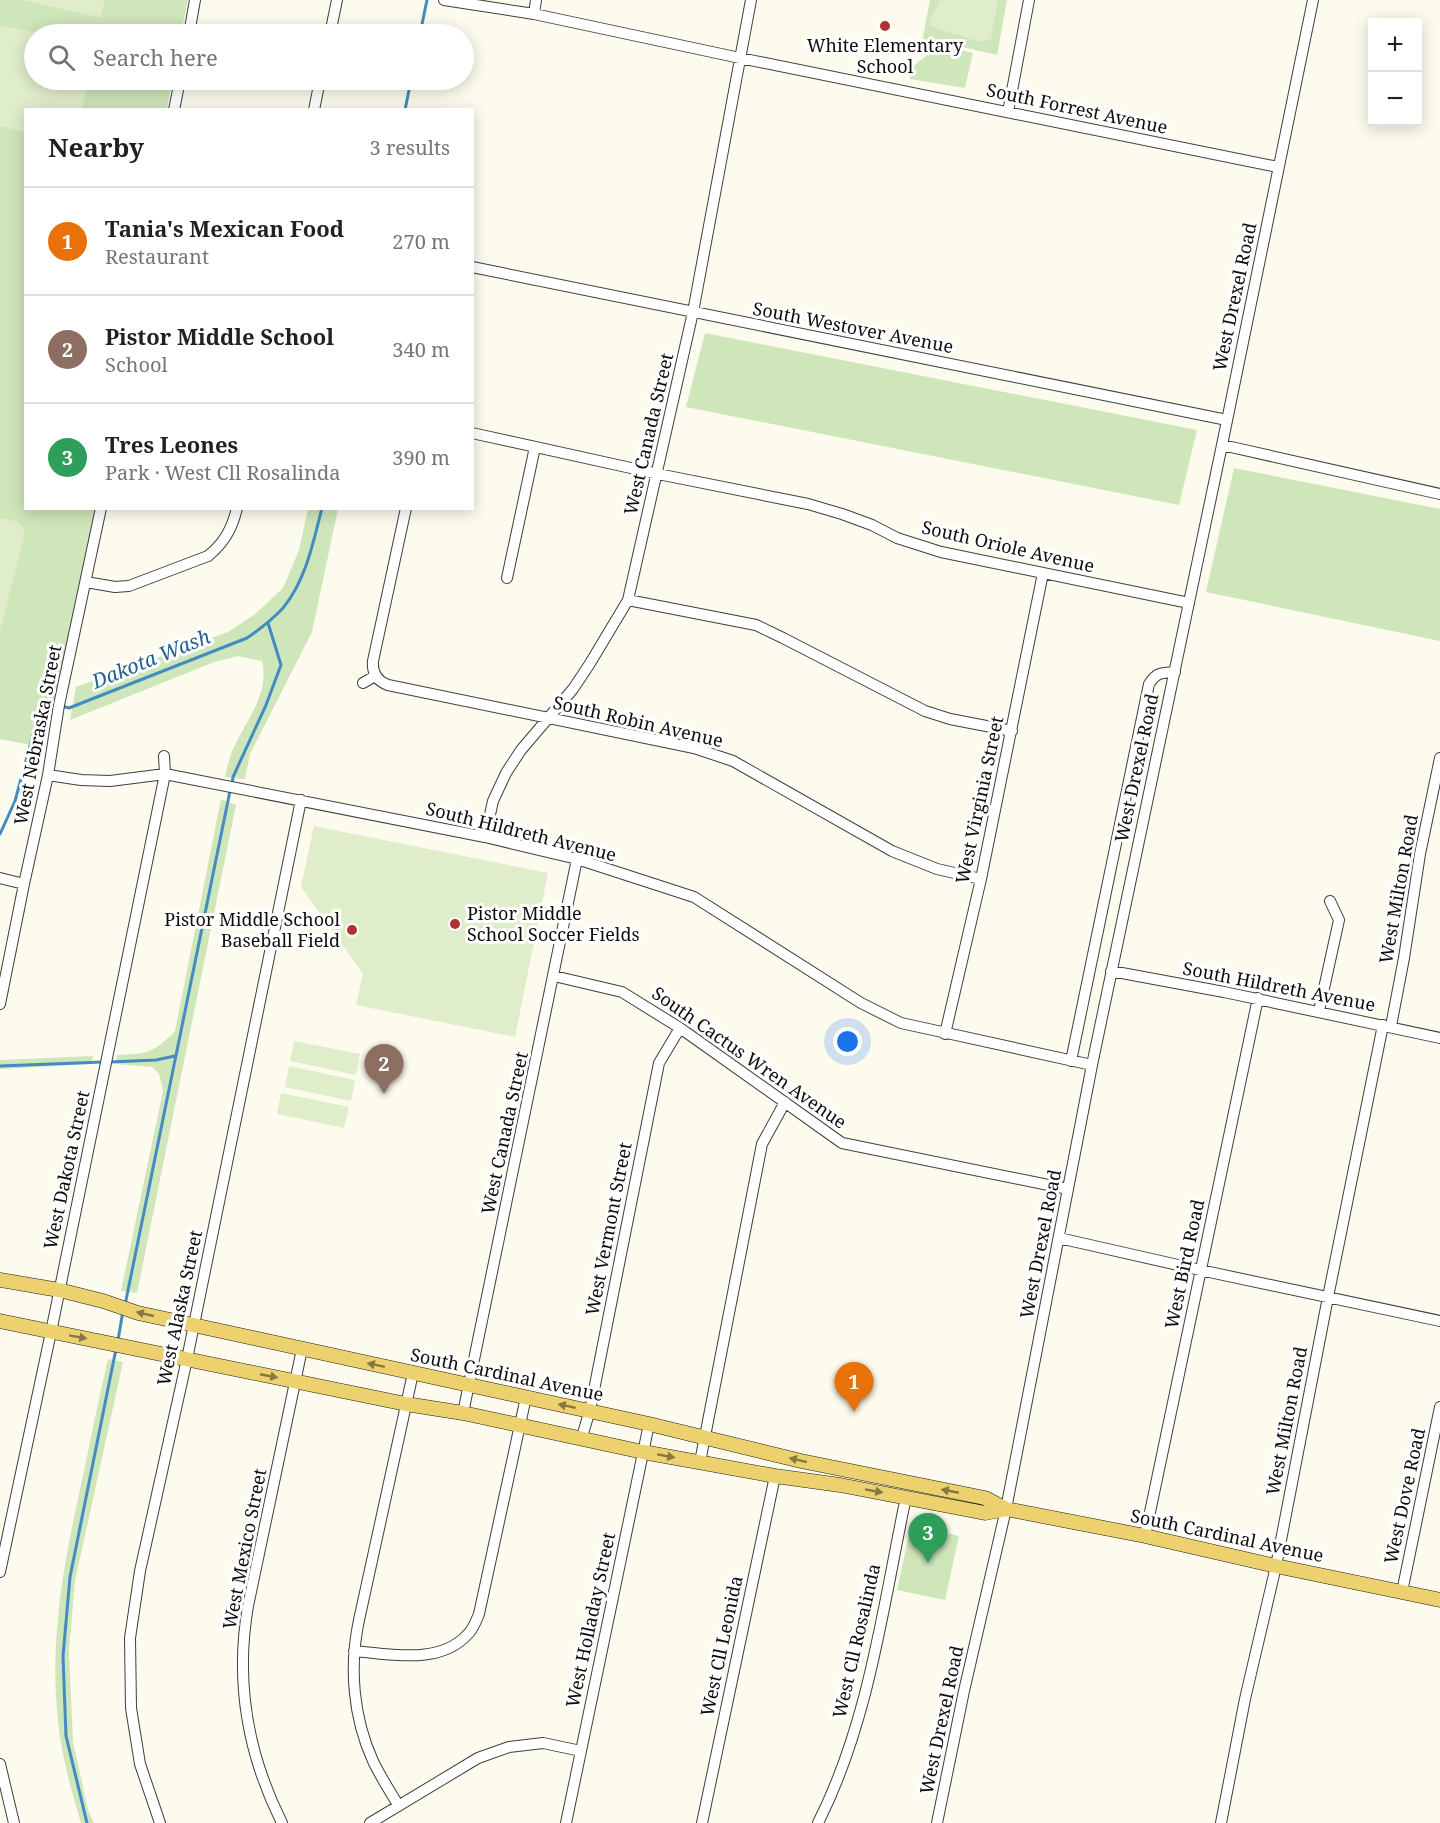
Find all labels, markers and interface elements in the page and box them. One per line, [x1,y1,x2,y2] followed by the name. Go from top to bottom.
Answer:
[1368,18,1422,126] map controls
[1368,18,1422,72] button: +
[878,19,892,33] marker: White Elementary School
[24,24,474,90] search box
[807,33,964,78] place label: White Elementary School
[45,41,78,74] icon: search
[93,42,218,72] text: Search here
[1368,72,1422,126] button: −
[985,77,1170,139] street label: South Forrest Avenue
[48,129,144,165] text: Nearby
[370,134,450,161] text: 3 results
[105,213,344,243] text: Tania's Mexican Food
[1207,220,1261,373] street label: West Drexel Road
[62,228,73,255] text: 1
[392,228,450,255] text: 270 m
[105,243,209,270] text: Restaurant
[751,296,956,358] street label: South Westover Avenue
[105,321,334,351] text: Pistor Middle School
[62,336,73,363] text: 2
[392,336,450,363] text: 340 m
[618,350,678,517] street label: West Canada Street
[105,351,168,378] text: School
[105,429,238,459] text: Tres Leones
[62,444,73,471] text: 3
[392,444,450,471] text: 390 m
[105,459,340,486] text: Park · West Cll Rosalinda
[920,515,1097,578] street label: South Oriole Avenue
[87,623,214,695] water label: Dakota Wash
[8,643,66,827] street label: West Nebraska Street
[551,690,726,752] street label: South Robin Avenue
[1109,691,1163,844] street label: West Drexel Road
[950,714,1009,886] street label: West Virginia Street
[423,796,619,866] street label: South Hildreth Avenue
[1373,812,1423,965] street label: West Milton Road
[467,901,640,946] place label: Pistor Middle School Soccer Fields
[164,907,340,952] place label: Pistor Middle School Baseball Field
[448,917,462,931] marker: Pistor Middle School Soccer Fields
[345,923,359,937] marker: Pistor Middle School Baseball Field
[1181,956,1377,1016] street label: South Hildreth Avenue
[648,981,852,1134] street label: South Cactus Wren Avenue
[833,1027,862,1056] your location
[364,1044,404,1094] pin: 2
[475,1049,533,1216] street label: West Canada Street
[37,1088,95,1251] street label: West Dakota Street
[579,1140,637,1317] street label: West Vermont Street
[1014,1167,1066,1320] street label: West Drexel Road
[1159,1197,1209,1331] street label: West Bird Road
[151,1228,207,1388] street label: West Alaska Street
[135,1309,154,1319] one-way arrow
[69,1332,88,1341] one-way arrow
[408,1342,606,1406] street label: South Cardinal Avenue
[1260,1344,1312,1497] street label: West Milton Road
[366,1360,385,1369] one-way arrow
[834,1362,874,1412] pin: 1
[260,1371,279,1380] one-way arrow
[558,1400,576,1410] one-way arrow
[1378,1426,1430,1566] street label: West Dove Road
[657,1452,676,1461] one-way arrow
[788,1454,807,1464] one-way arrow
[217,1466,271,1631] street label: West Mexico Street
[941,1486,960,1495] one-way arrow
[865,1487,884,1496] one-way arrow
[1128,1503,1326,1567] street label: South Cardinal Avenue
[908,1514,948,1563] pin: 3
[560,1530,620,1710] street label: West Holladay Street
[827,1561,885,1720] street label: West Cll Rosalinda
[694,1573,748,1718] street label: West Cll Leonida
[914,1643,968,1796] street label: West Drexel Road

